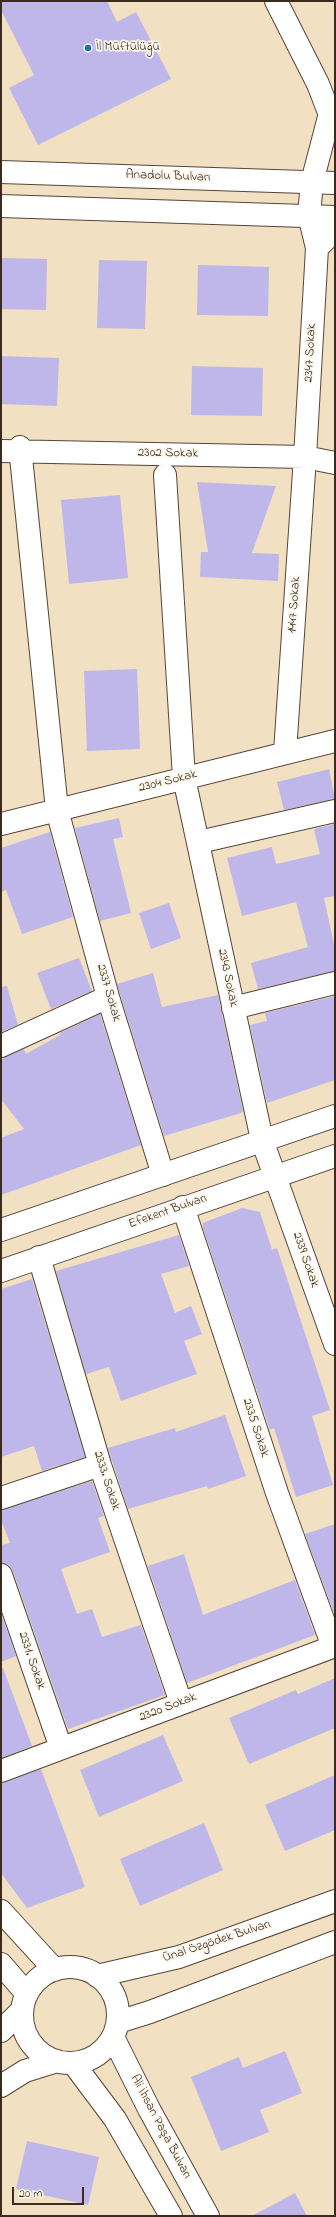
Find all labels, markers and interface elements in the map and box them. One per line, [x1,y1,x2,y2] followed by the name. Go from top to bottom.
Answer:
[96,40,160,56] place label: İl Müftülüğü
[83,43,93,53] marker: İl Müftülüğü
[125,168,211,186] street label: Anadolu Bulvarı
[302,323,320,383] street label: 2347 Sokak
[138,446,198,462] street label: 2302 Sokak
[285,576,305,634] street label: 1447 Sokak
[137,767,199,797] street label: 2304 Sokak
[213,948,241,1008] street label: 2343 Sokak
[92,963,124,1023] street label: 2337 Sokak
[127,1191,209,1233] street label: Efekent Bulvarı
[288,1230,322,1290] street label: 2339 Sokak
[238,1397,272,1459] street label: 2335 Sokak
[89,1449,123,1513] street label: 2333. Sokak
[14,1630,48,1692] street label: 2331. Sokak
[137,1690,199,1726] street label: 2320 Sokak
[161,1917,273,1967] street label: Ünal Özgödek Bulvarı
[126,2072,194,2182] street label: Ali İhsan Paşa Bulvarı
[14,2179,86,2205] scale bar
[19,2185,42,2203] text: 20 m

